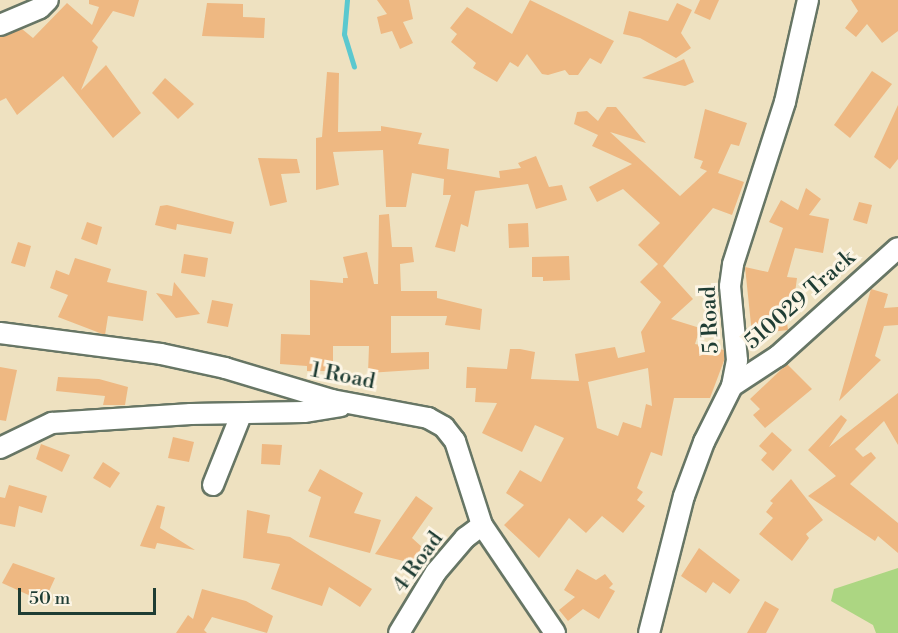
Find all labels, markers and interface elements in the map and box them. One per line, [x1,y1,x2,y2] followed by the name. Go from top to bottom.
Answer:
[739,245,861,355] street label: 510029 Track
[695,286,725,354] street label: 5 Road
[309,357,377,395] street label: 1 Road
[387,526,449,598] street label: 4 Road
[21,576,159,614] scale bar
[29,587,70,610] text: 50 m

